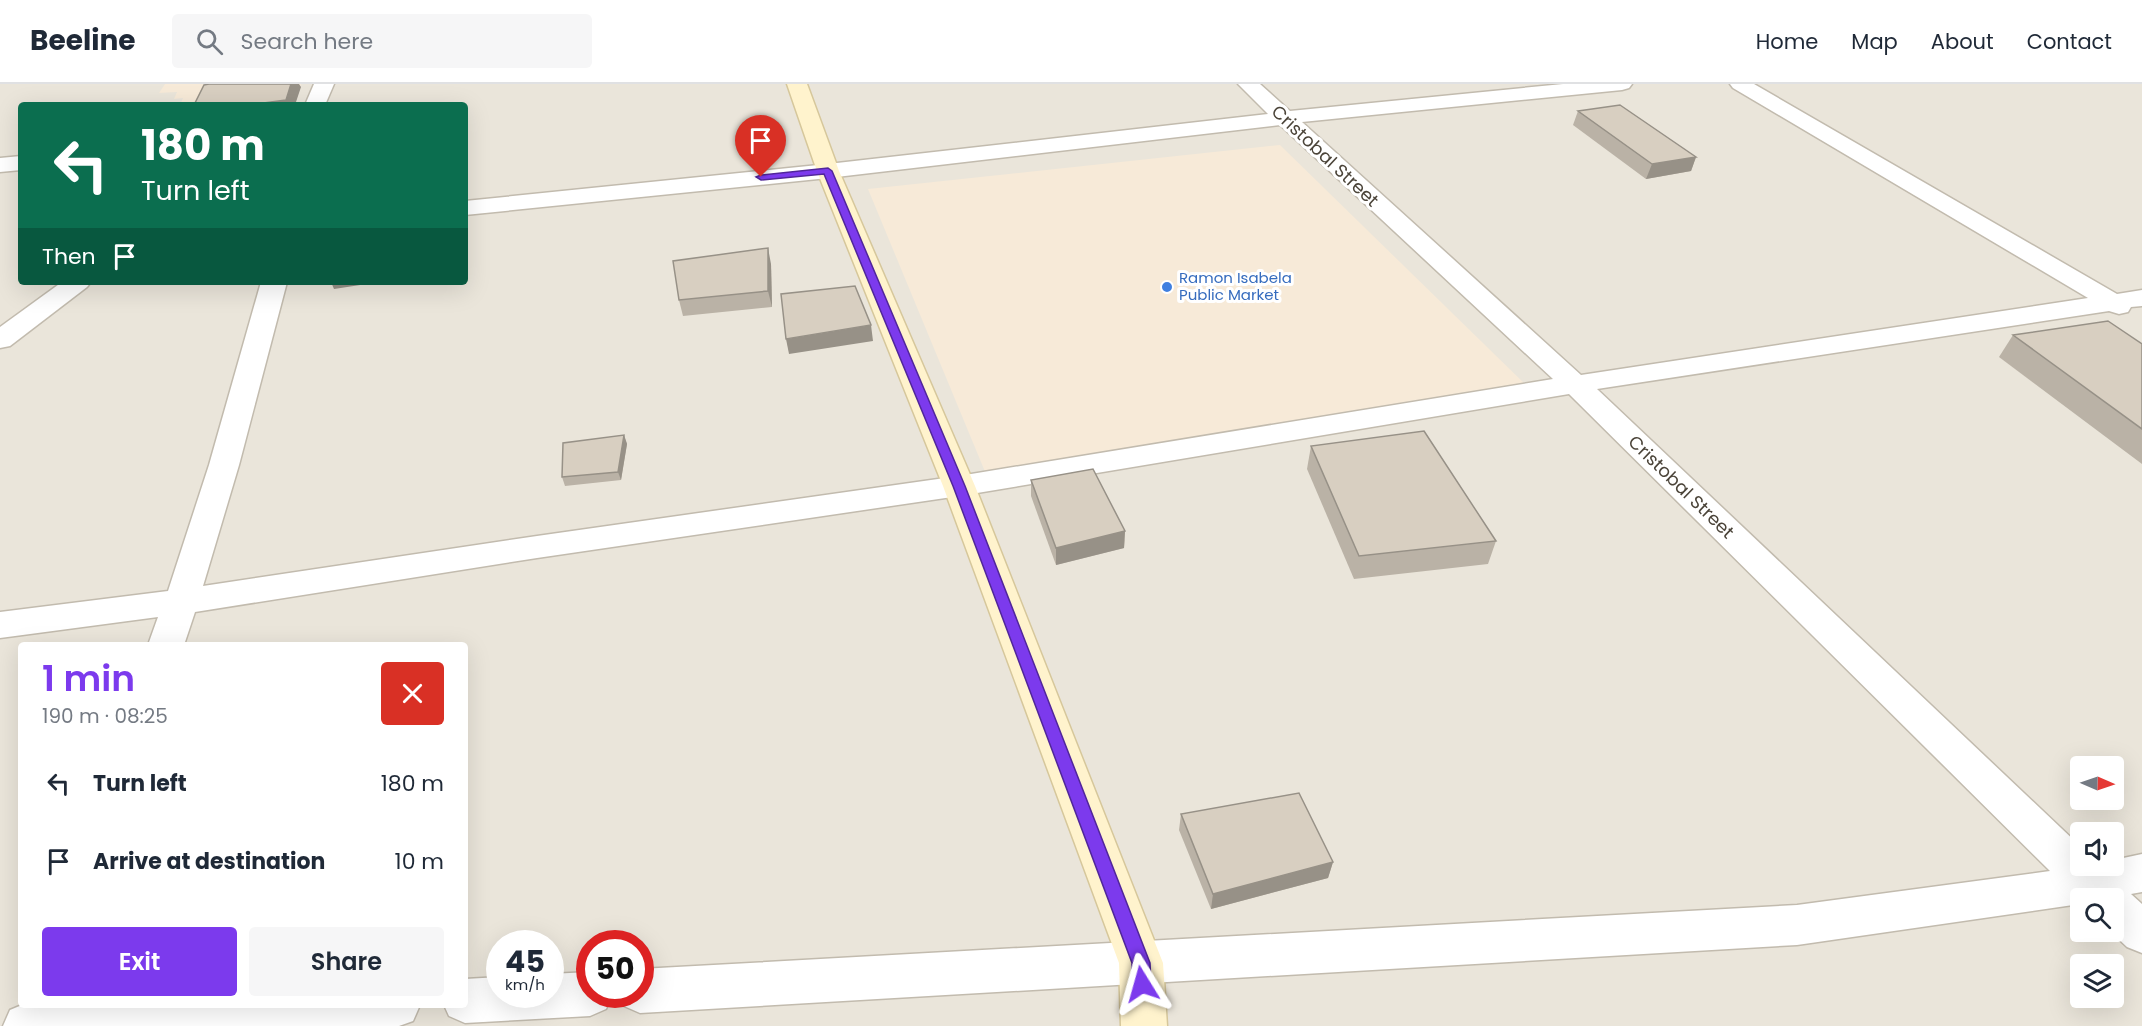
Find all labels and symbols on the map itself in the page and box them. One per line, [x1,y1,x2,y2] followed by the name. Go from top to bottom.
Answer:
[1266,99,1385,212] street label: Cristobal Street
[735,115,786,177] pin
[1179,267,1292,305] place label: Ramon Isabela Public Market
[1160,280,1174,294] marker: Ramon Isabela Public Market
[1623,429,1740,544] street label: Cristobal Street
[2070,756,2124,810] north arrow
[576,930,654,1008] speed limit sign: 50
[1110,952,1174,1016] position arrow

